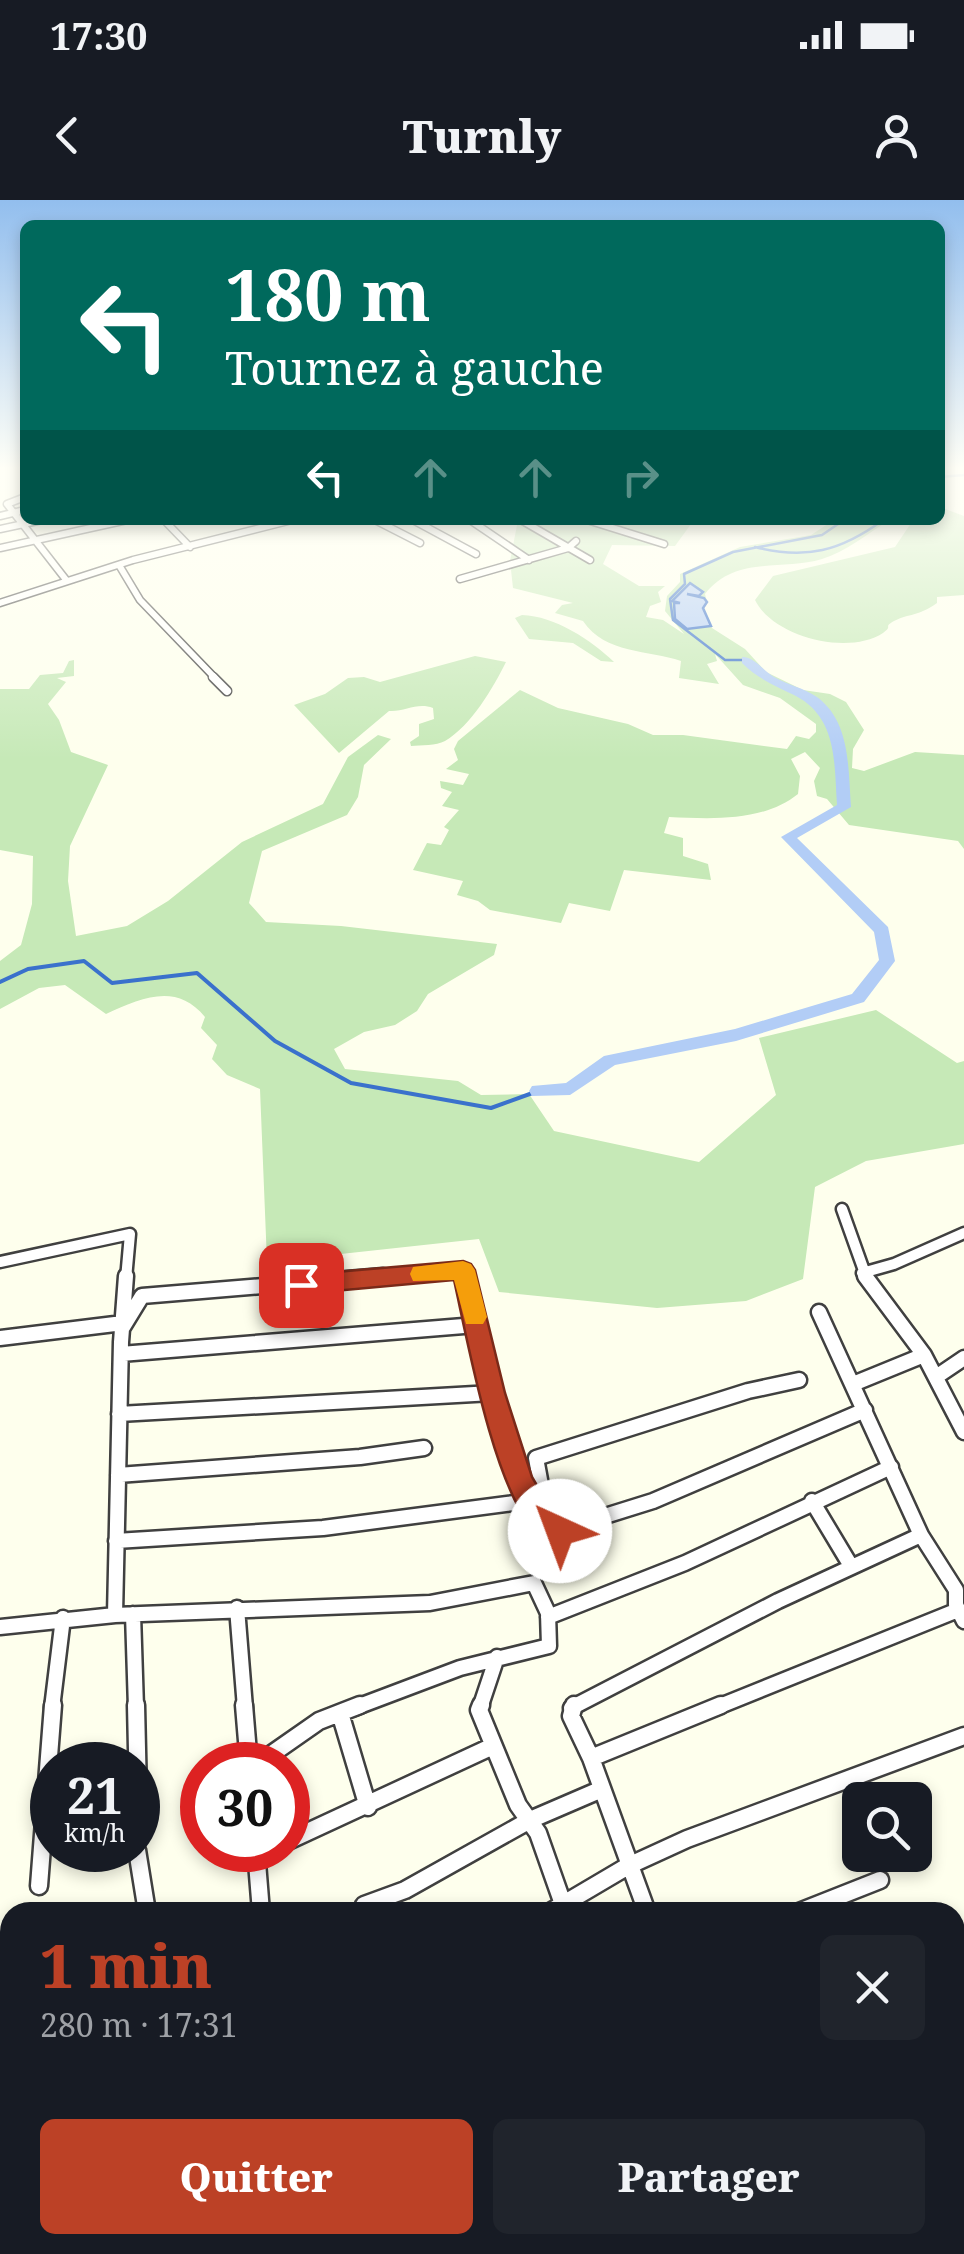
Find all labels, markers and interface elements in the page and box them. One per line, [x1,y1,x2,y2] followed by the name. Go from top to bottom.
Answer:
[50,9,147,61] text: 17:30
[403,105,561,166] text: Turnly
[40,108,95,163] icon: back
[869,108,924,163] icon: person
[225,246,431,342] text: 180 m
[60,260,190,390] icon: left
[225,337,604,398] text: Tournez à gauche
[298,450,353,505] icon: left
[403,450,458,505] icon: ahead
[508,450,563,505] icon: ahead
[613,450,668,505] icon: right
[259,1243,344,1328] pin
[274,1258,329,1313] icon: arrive
[508,1479,612,1583] position arrow
[180,1742,310,1872] speed limit sign: 30
[67,1761,123,1829] text: 21
[842,1782,932,1872] map controls
[842,1782,932,1872] button: search
[64,1815,126,1849] text: km/h
[40,1924,212,2006] text: 1 min
[820,1935,925,2040] button: close
[40,2003,238,2046] text: 280 m · 17:31
[40,2119,473,2234] button: Quitter
[493,2119,925,2234] button: Partager

